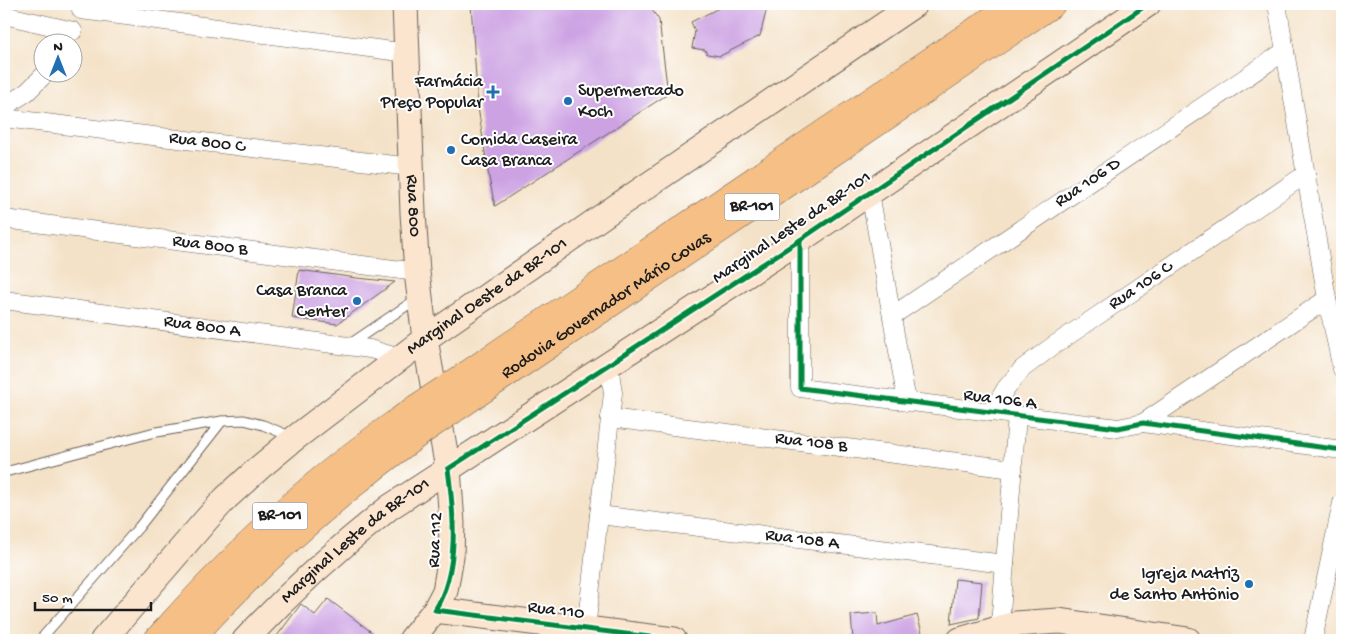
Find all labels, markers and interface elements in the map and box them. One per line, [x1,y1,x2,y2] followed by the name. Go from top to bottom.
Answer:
[32,32,82,82] north arrow
[53,39,63,56] text: N
[380,72,485,114] place label: Farmácia Preço Popular
[578,81,684,123] place label: Supermercado Koch
[487,86,499,98] marker: Farmácia Preço Popular
[562,95,574,107] marker: Supermercado Koch
[168,128,247,158] street label: Rua 800 C
[461,130,579,172] place label: Comida Caseira Casa Branca
[445,144,457,156] marker: Comida Caseira Casa Branca
[1051,153,1125,213] street label: Rua 106 D
[709,167,875,289] street label: Marginal Leste da BR-101
[401,174,425,238] street label: Rua 800
[724,193,780,220] road number: BR-101
[497,227,716,384] street label: Rodovia Governador Mário Covas
[171,231,250,261] street label: Rua 800 B
[402,233,572,360] street label: Marginal Oeste da BR-101
[1105,256,1178,315] street label: Rua 106 C
[256,281,349,323] place label: Casa Branca Center
[351,295,363,307] marker: Casa Branca Center
[162,311,243,343] street label: Rua 800 A
[962,385,1039,415] street label: Rua 106 A
[774,428,849,458] street label: Rua 108 B
[276,473,434,608] street label: Marginal Leste da BR-101
[252,502,308,530] road number: BR-101
[424,512,448,568] street label: Rua 112
[764,525,842,555] street label: Rua 108 A
[1109,564,1240,606] place label: Igreja Matriz de Santo Antônio
[1243,578,1255,590] marker: Igreja Matriz de Santo Antônio
[35,579,151,611] scale bar
[42,590,73,608] text: 50 m
[526,597,586,625] street label: Rua 110

